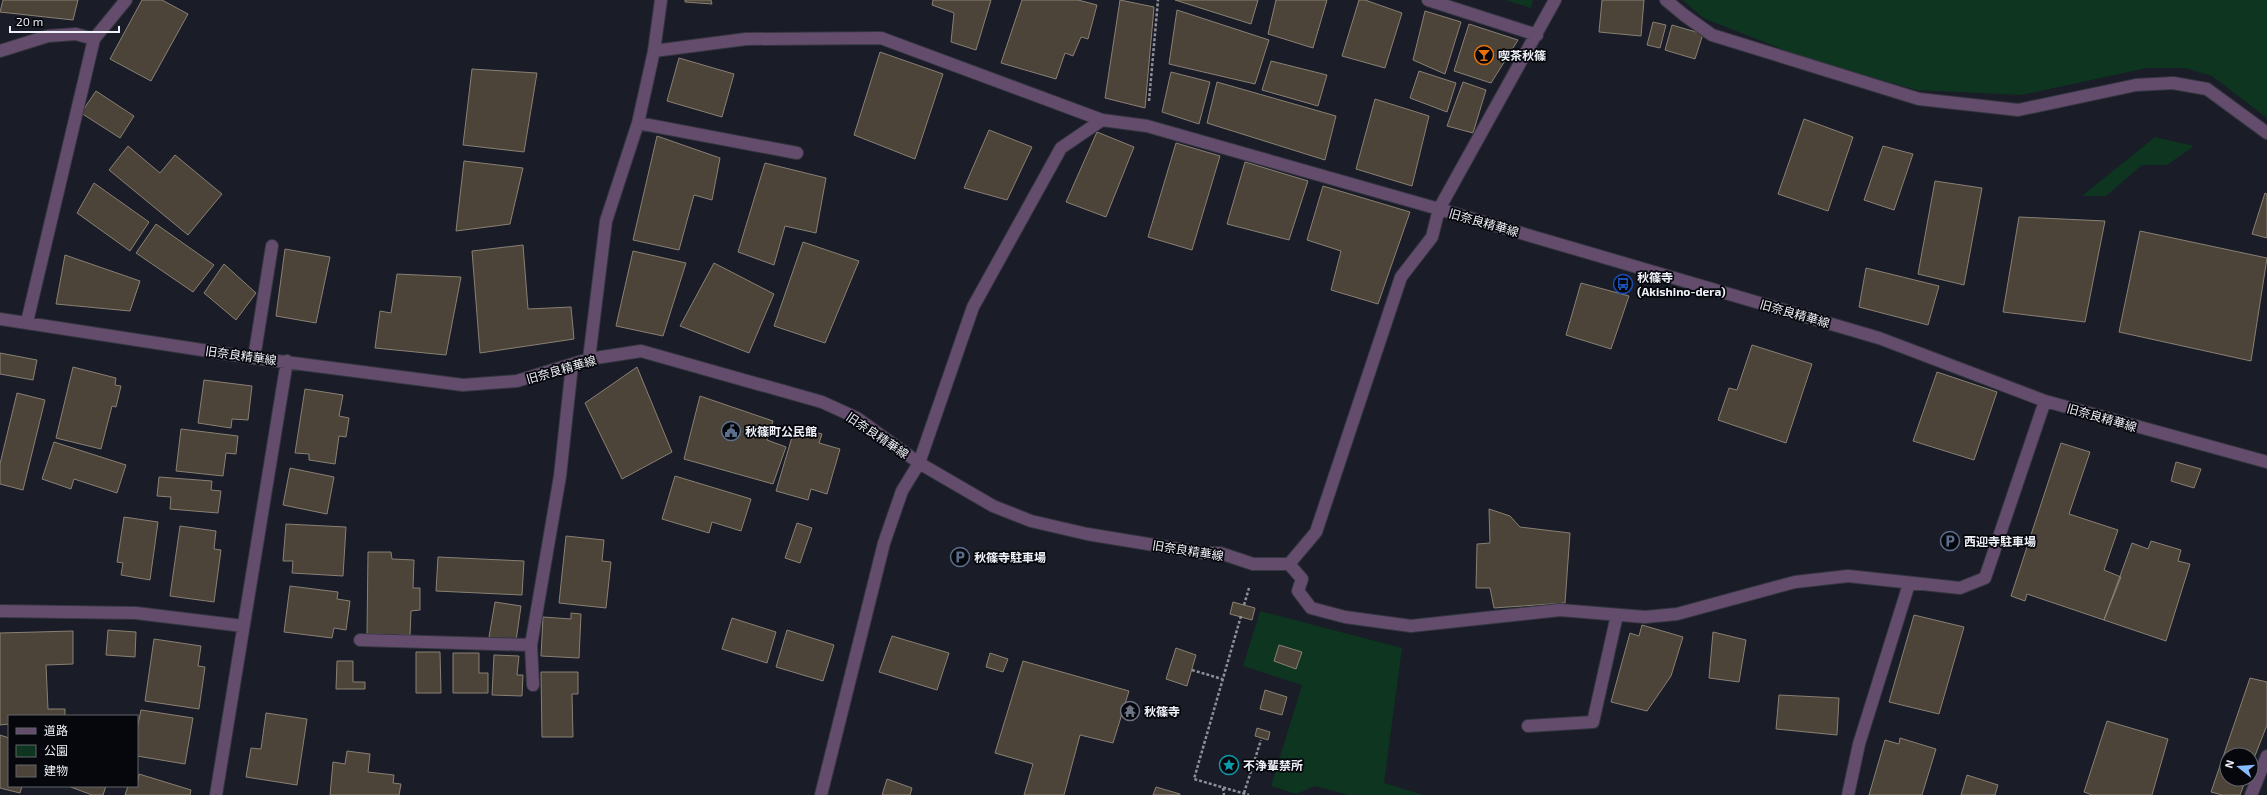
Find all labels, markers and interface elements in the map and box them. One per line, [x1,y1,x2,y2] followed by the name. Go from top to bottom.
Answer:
[10,8,119,34] scale bar
[16,14,43,28] text: 20 m
[1473,44,1495,66] bar icon: 喫茶秋篠
[1498,48,1546,62] place label: 喫茶秋篠
[1447,205,1521,239] street label: 旧奈良精華線
[1637,270,1726,298] place label: 秋篠寺 (Akishino-dera)
[1612,273,1634,295] bus stop icon: 秋篠寺 (Akishino-dera)
[1758,296,1832,330] street label: 旧奈良精華線
[204,343,278,367] street label: 旧奈良精華線
[524,352,598,386] street label: 旧奈良精華線
[2065,400,2139,434] street label: 旧奈良精華線
[844,409,912,461] street label: 旧奈良精華線
[720,420,742,442] public building icon: 秋篠町公民館
[745,424,817,438] place label: 秋篠町公民館
[1939,530,1961,552] parking icon: 西迎寺駐車場
[1964,534,2036,548] place label: 西迎寺駐車場
[1151,537,1225,563] street label: 旧奈良精華線
[949,546,971,568] parking icon: 秋篠寺駐車場
[974,550,1046,564] place label: 秋篠寺駐車場
[1119,700,1141,722] temple icon: 秋篠寺
[1144,704,1180,718] place label: 秋篠寺
[8,715,138,787] legend
[44,723,68,737] text: 道路
[44,743,68,757] text: 公園
[2219,747,2259,787] north arrow
[1218,754,1240,776] place icon: 不浄輩禁所
[1243,758,1303,772] place label: 不浄輩禁所
[2222,758,2236,770] text: N
[44,763,68,777] text: 建物

